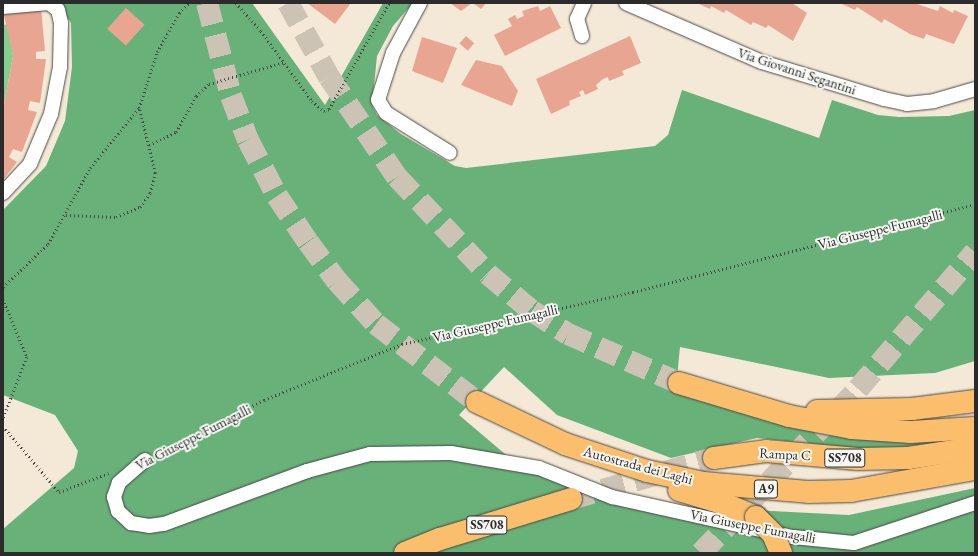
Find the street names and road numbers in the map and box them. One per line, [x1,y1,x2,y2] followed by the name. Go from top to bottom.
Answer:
[736,44,858,98] street label: Via Giovanni Segantini
[816,205,944,253] street label: Via Giuseppe Fumagalli
[431,300,559,346] street label: Via Giuseppe Fumagalli
[132,401,254,473] street label: Via Giuseppe Fumagalli
[582,442,694,488] street label: Autostrada dei Laghi
[759,444,811,464] street label: Rampa C
[824,447,866,469] road number: SS708
[753,478,779,500] road number: A9
[689,506,817,546] street label: Via Giuseppe Fumagalli
[466,514,508,536] road number: SS708

